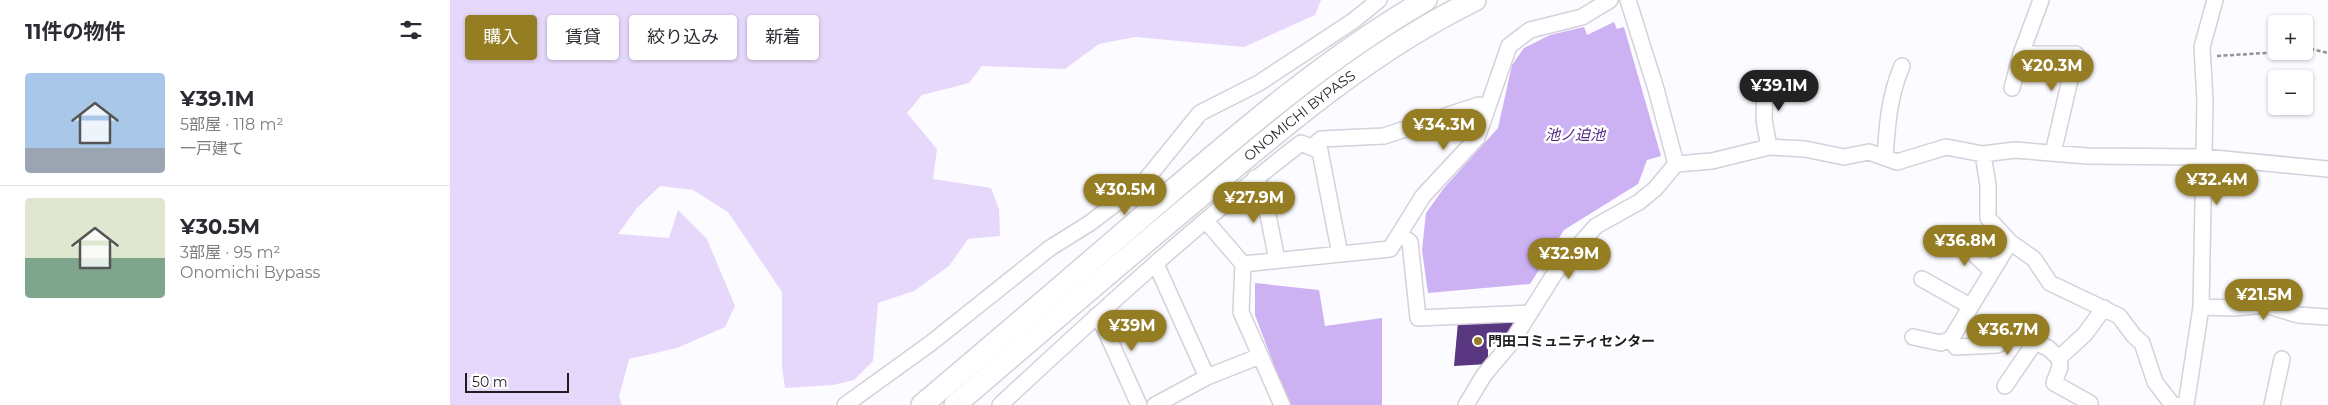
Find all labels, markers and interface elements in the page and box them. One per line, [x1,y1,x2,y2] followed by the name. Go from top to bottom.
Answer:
[465,15,537,60] chip: 購入
[547,15,619,60] chip: 賃貸
[629,15,737,60] chip: 絞り込み
[747,15,819,60] chip: 新着
[2268,15,2313,115] map controls
[2268,15,2313,60] button: +
[397,16,425,44] icon: filters
[25,19,125,44] text: 11件の物件
[2011,49,2093,92] pin: ¥20.3M
[2022,56,2082,75] text: ¥20.3M
[1240,66,1359,165] street label: ONOMICHI BYPASS
[1738,70,1820,112] pin: ¥39.1M
[2268,70,2313,115] button: −
[1751,76,1807,95] text: ¥39.1M
[180,86,255,111] text: ¥39.1M
[65,93,125,153] icon: home
[1403,108,1485,151] pin: ¥34.3M
[180,115,283,134] text: 5部屋 · 118 m²
[1413,115,1475,134] text: ¥34.3M
[1545,125,1607,144] water label: 池ノ迫池
[180,139,244,158] text: 一戸建て
[2176,164,2258,206] pin: ¥32.4M
[2186,170,2248,189] text: ¥32.4M
[1084,174,1166,216] pin: ¥30.5M
[1094,180,1156,199] text: ¥30.5M
[1213,182,1295,224] pin: ¥27.9M
[1224,188,1284,207] text: ¥27.9M
[180,214,260,239] text: ¥30.5M
[65,218,125,278] icon: home
[1924,224,2006,267] pin: ¥36.8M
[1934,231,1996,250] text: ¥36.8M
[1528,238,1610,280] pin: ¥32.9M
[180,243,280,262] text: 3部屋 · 95 m²
[1539,244,1599,263] text: ¥32.9M
[180,263,320,282] text: Onomichi Bypass
[2223,278,2305,321] pin: ¥21.5M
[2236,285,2292,304] text: ¥21.5M
[1102,310,1162,352] pin: ¥39M
[1967,314,2049,356] pin: ¥36.7M
[1109,316,1155,335] text: ¥39M
[1978,320,2038,339] text: ¥36.7M
[1488,332,1655,350] place label: 門田コミュニティセンター
[1472,335,1484,347] marker: 門田コミュニティセンター
[465,370,569,393] scale bar
[472,373,508,391] text: 50 m

